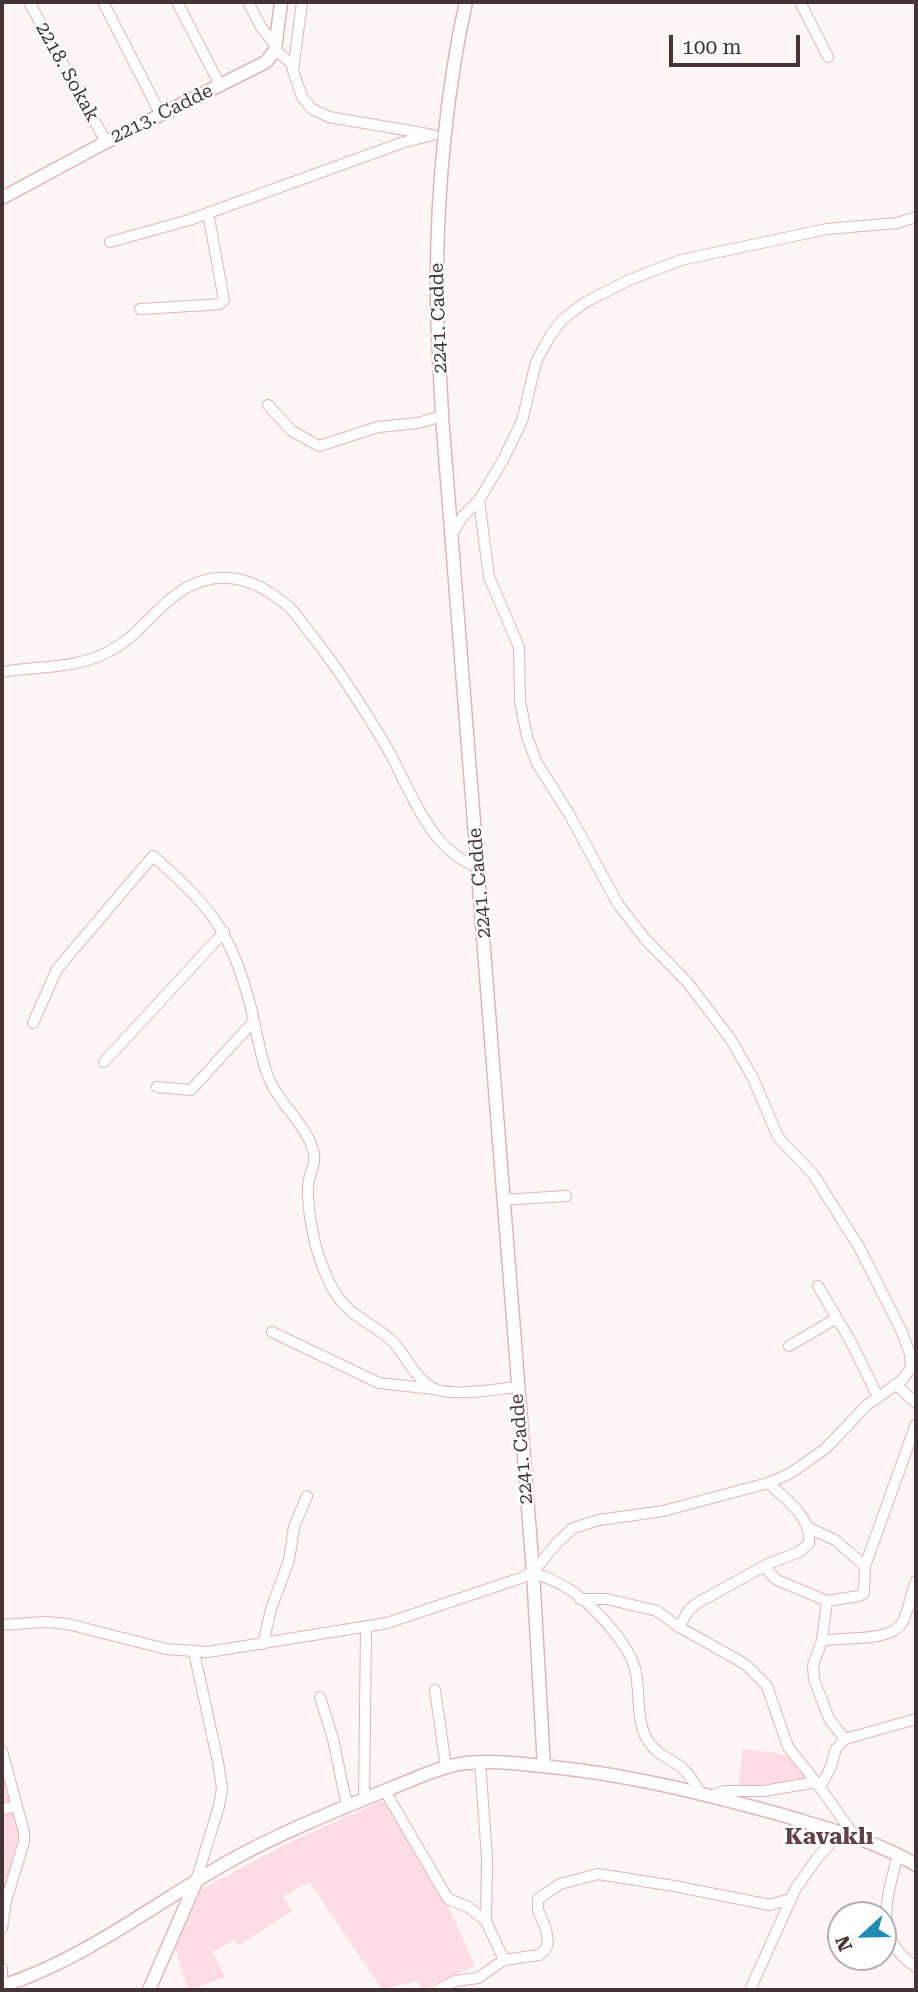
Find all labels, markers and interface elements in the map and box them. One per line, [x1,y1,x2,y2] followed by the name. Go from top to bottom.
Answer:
[30,18,104,126] street label: 2218. Sokak
[673,21,804,65] scale bar
[682,35,742,59] text: 100 m
[107,79,217,149] street label: 2213. Cadde
[426,262,452,374] street label: 2241. Cadde
[464,827,496,939] street label: 2241. Cadde
[506,1393,538,1505] street label: 2241. Cadde
[785,1823,873,1851] district label: Kavaklı
[827,1901,897,1971] north arrow
[831,1932,857,1954] text: N

